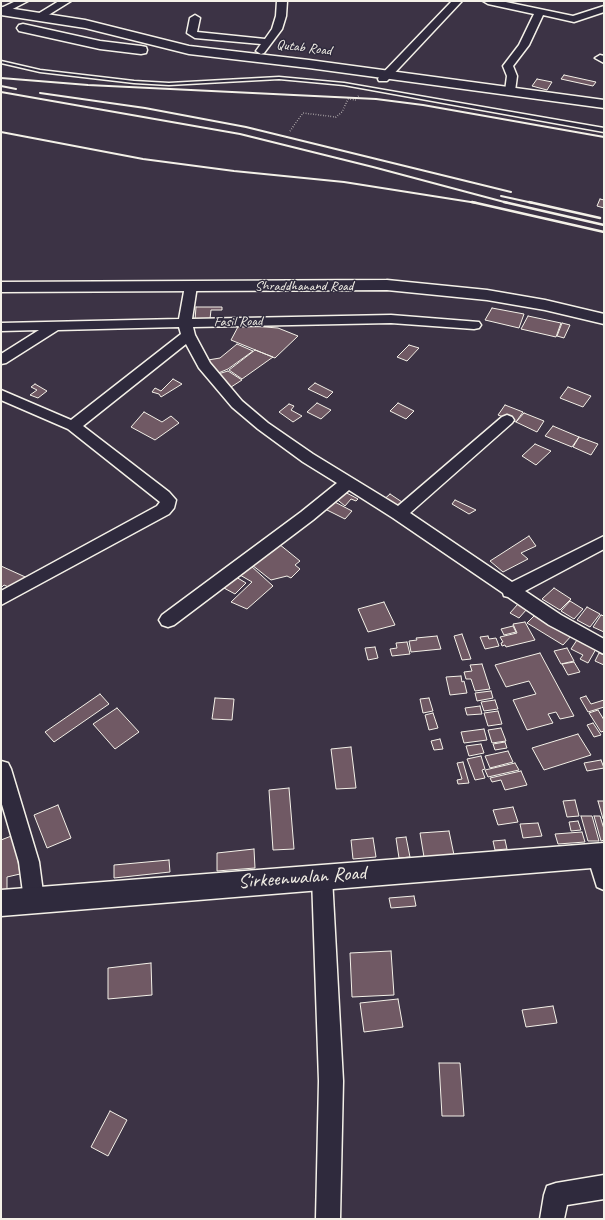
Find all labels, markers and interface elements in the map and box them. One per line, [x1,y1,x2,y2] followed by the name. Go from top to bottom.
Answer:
[275,36,333,60] street label: Qutab Road
[255,278,353,294] street label: Shraddhanand Road
[214,313,262,331] street label: Fasil Road
[237,862,367,894] street label: Sirkeenwalan Road

